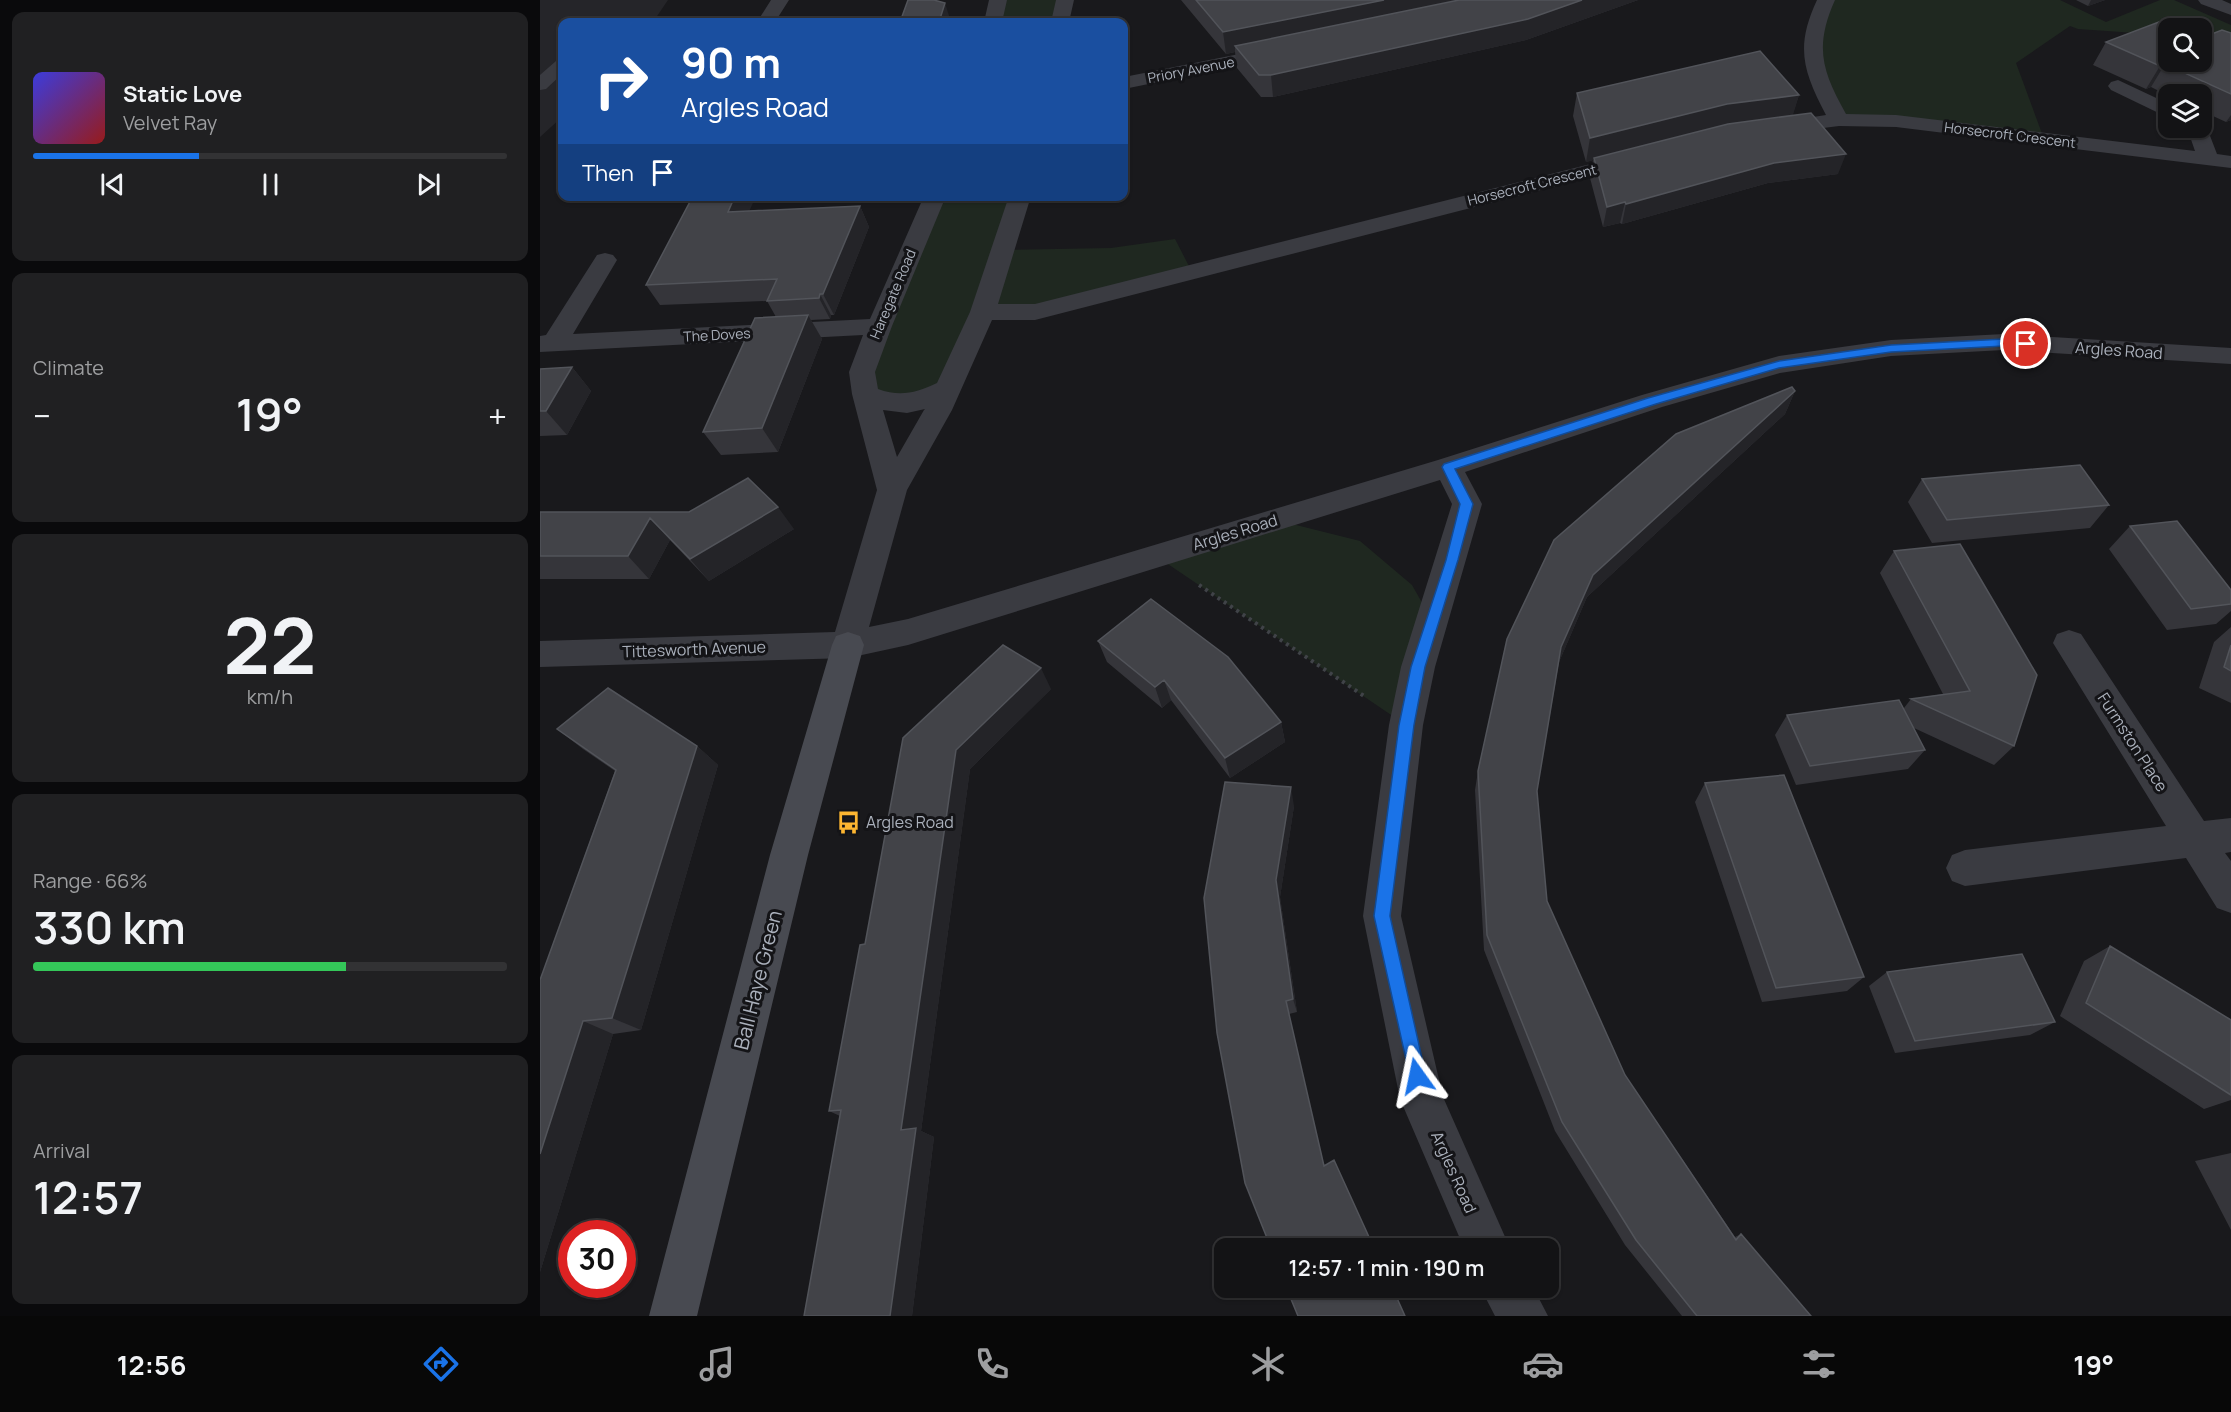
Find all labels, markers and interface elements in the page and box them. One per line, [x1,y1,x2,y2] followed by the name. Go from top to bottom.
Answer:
[2158,18,2212,138] map controls
[2158,18,2212,72] button: search
[681,33,781,91] text: 90 m
[582,42,660,120] icon: right
[1146,52,1236,87] street label: Priory Avenue
[123,79,242,109] text: Static Love
[2158,84,2212,138] button: layers
[681,88,829,125] text: Argles Road
[123,109,217,136] text: Velvet Ray
[1943,117,2077,152] street label: Horsecroft Crescent
[646,156,679,189] icon: arrive
[582,158,634,188] text: Then
[1465,159,1599,210] street label: Horsecroft Crescent
[96,168,129,201] icon: previous
[254,168,287,201] icon: pause
[412,168,445,201] icon: next
[865,246,920,342] street label: Haregate Road
[2000,318,2051,369] pin
[683,323,751,346] street label: The Doves
[2009,327,2042,360] icon: arrive
[2075,336,2163,364] street label: Argles Road
[33,354,104,381] text: Climate
[236,383,303,445] text: 19°
[33,393,51,438] text: −
[488,393,507,438] text: +
[1190,509,1280,555] street label: Argles Road
[224,591,316,697] text: 22
[622,635,766,663] street label: Tittesworth Avenue
[247,683,293,710] text: km/h
[2093,688,2173,796] street label: Furmston Place
[835,809,861,835] bus stop icon: Argles Road
[866,811,954,833] place label: Argles Road
[33,867,148,894] text: Range · 66%
[33,896,186,958] text: 330 km
[727,907,788,1052] street label: Ball Haye Green
[1385,1044,1449,1108] position arrow
[1426,1127,1482,1217] street label: Argles Road
[33,1137,90,1164] text: Arrival
[33,1166,143,1228] text: 12:57
[558,1220,636,1298] speed limit sign: 30
[1289,1253,1484,1283] text: 12:57 · 1 min · 190 m
[420,1343,462,1385] icon: directions
[696,1343,738,1385] icon: music
[971,1343,1013,1385] icon: phone
[1247,1343,1289,1385] icon: climate
[1522,1343,1564,1385] icon: car
[1798,1343,1840,1385] icon: filters
[117,1346,187,1383] text: 12:56
[2073,1346,2114,1383] text: 19°

